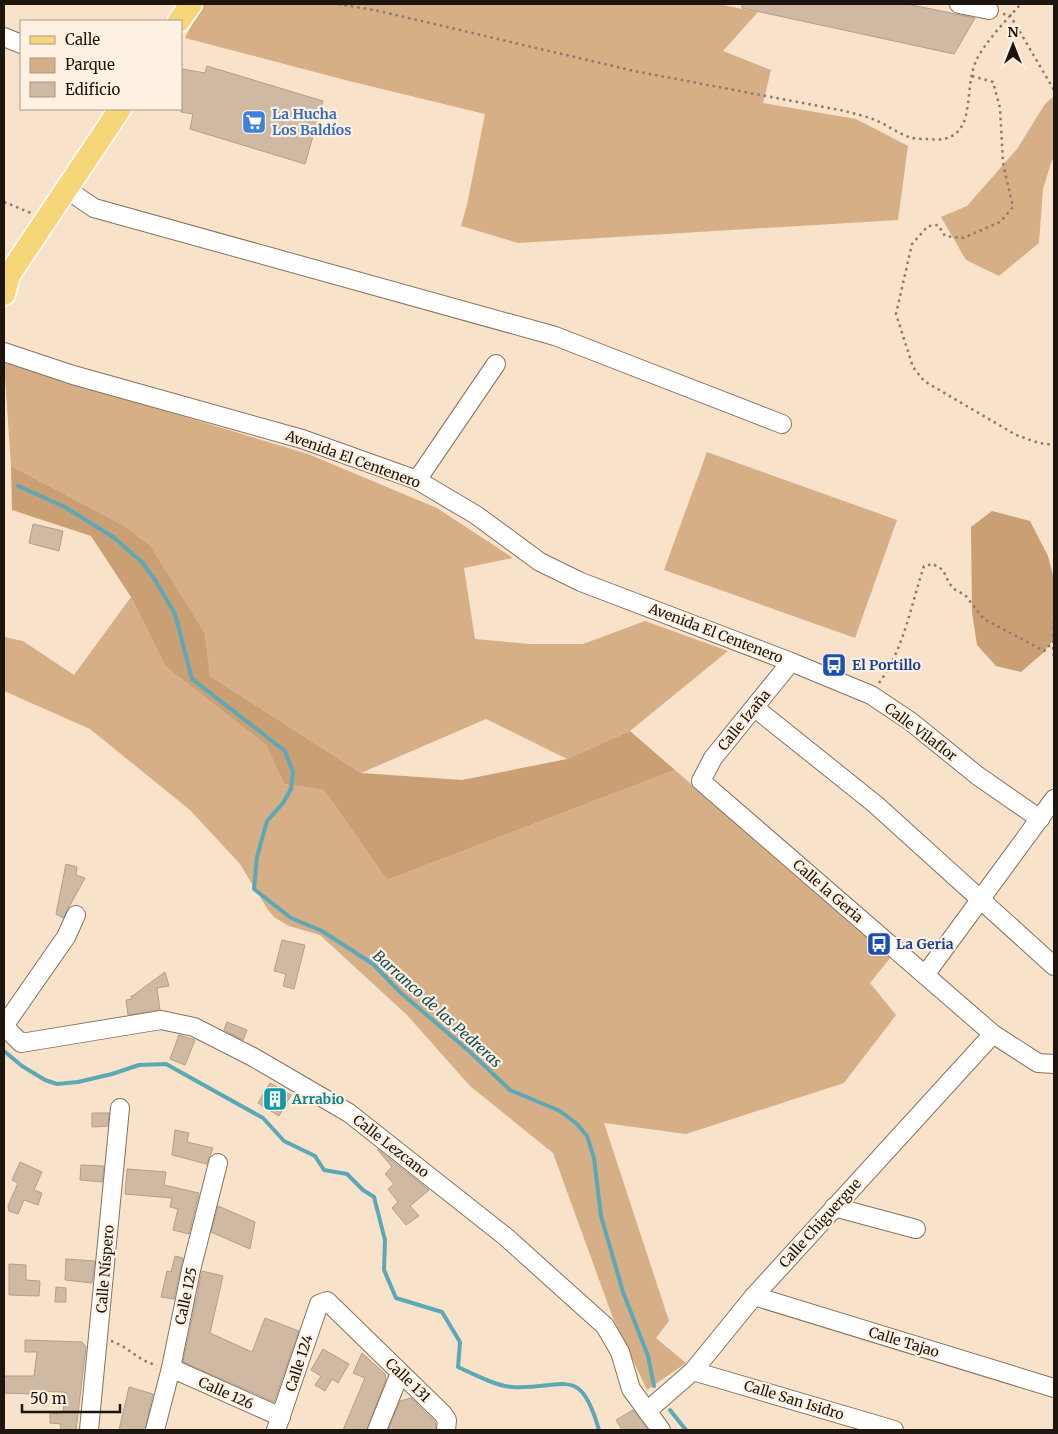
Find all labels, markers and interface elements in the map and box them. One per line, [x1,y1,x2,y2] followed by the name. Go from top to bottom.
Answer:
[20,20,182,110] legend
[988,20,1038,70] north arrow
[1007,23,1019,41] text: N
[65,30,100,49] text: Calle
[65,55,115,74] text: Parque
[65,80,121,99] text: Edificio
[272,105,351,139] place label: La Hucha Los Baldíos
[241,109,267,135] supermarket icon: La Hucha Los Baldíos
[282,426,423,492] street label: Avenida El Centenero
[645,599,786,667] street label: Avenida El Centenero
[821,652,847,678] bus stop icon: El Portillo
[852,656,921,674] place label: El Portillo
[714,685,774,754] street label: Calle Izaña
[881,699,961,765] street label: Calle Vilaflor
[789,856,867,927] street label: Calle la Geria
[866,931,892,957] bus stop icon: La Geria
[896,935,954,953] place label: La Geria
[369,946,506,1072] water label: Barranco de las Pedreras
[262,1086,288,1112] building icon: Arrabio
[291,1090,344,1108] place label: Arrabio
[349,1111,433,1181] street label: Calle Lezcano
[775,1175,865,1271] street label: Calle Chiguergue
[92,1224,118,1314] street label: Calle Níspero
[171,1266,201,1326] street label: Calle 125
[867,1323,941,1361] street label: Calle Tajao
[281,1332,317,1394] street label: Calle 124
[382,1354,434,1406] street label: Calle 131
[196,1373,256,1413] street label: Calle 126
[742,1376,846,1424] street label: Calle San Isidro
[22,1382,120,1414] scale bar
[30,1389,67,1408] text: 50 m

